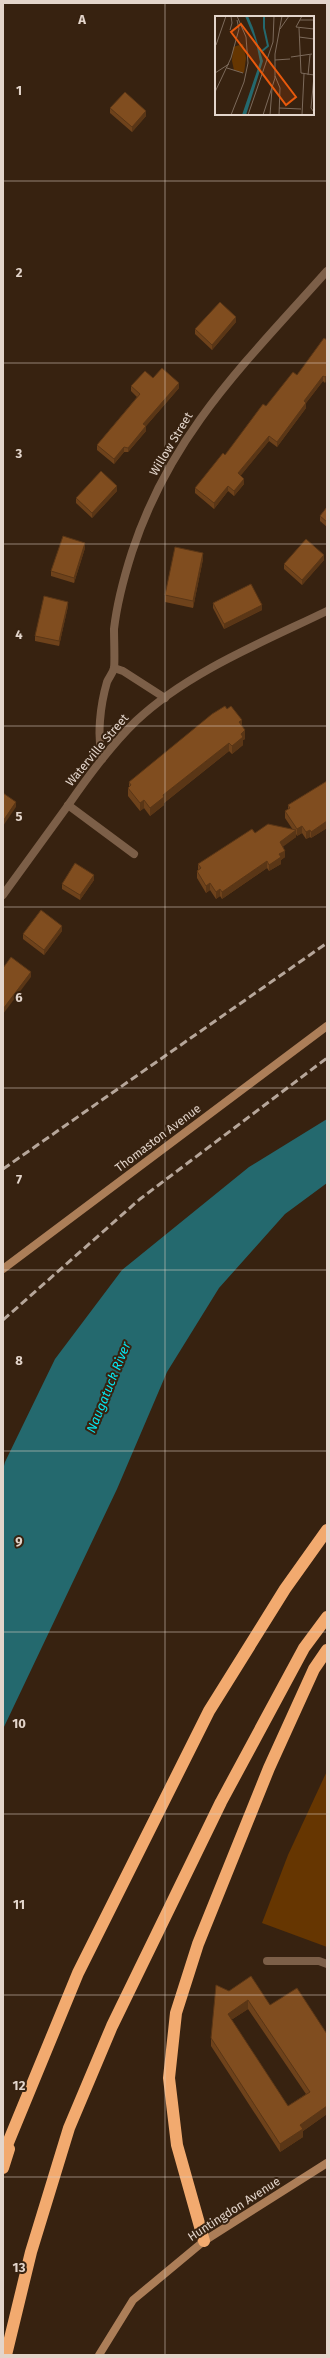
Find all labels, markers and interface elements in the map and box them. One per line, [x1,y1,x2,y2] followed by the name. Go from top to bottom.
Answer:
[77,12,86,27] text: A
[215,16,314,115] inset map
[16,83,22,98] text: 1
[16,265,23,280] text: 2
[147,409,196,478] street label: Willow Street
[15,446,23,461] text: 3
[15,627,23,642] text: 4
[63,711,132,789] street label: Waterville Street
[16,809,23,824] text: 5
[15,990,23,1005] text: 6
[112,1101,204,1175] street label: Thomaston Avenue
[16,1172,22,1187] text: 7
[83,1339,134,1435] water label: Naugatuck River
[15,1353,23,1368] text: 8
[15,1534,23,1549] text: 9
[12,1716,26,1731] text: 10
[13,1897,25,1912] text: 11
[13,2078,26,2093] text: 12
[185,2174,283,2244] street label: Huntingdon Avenue
[13,2260,26,2275] text: 13

